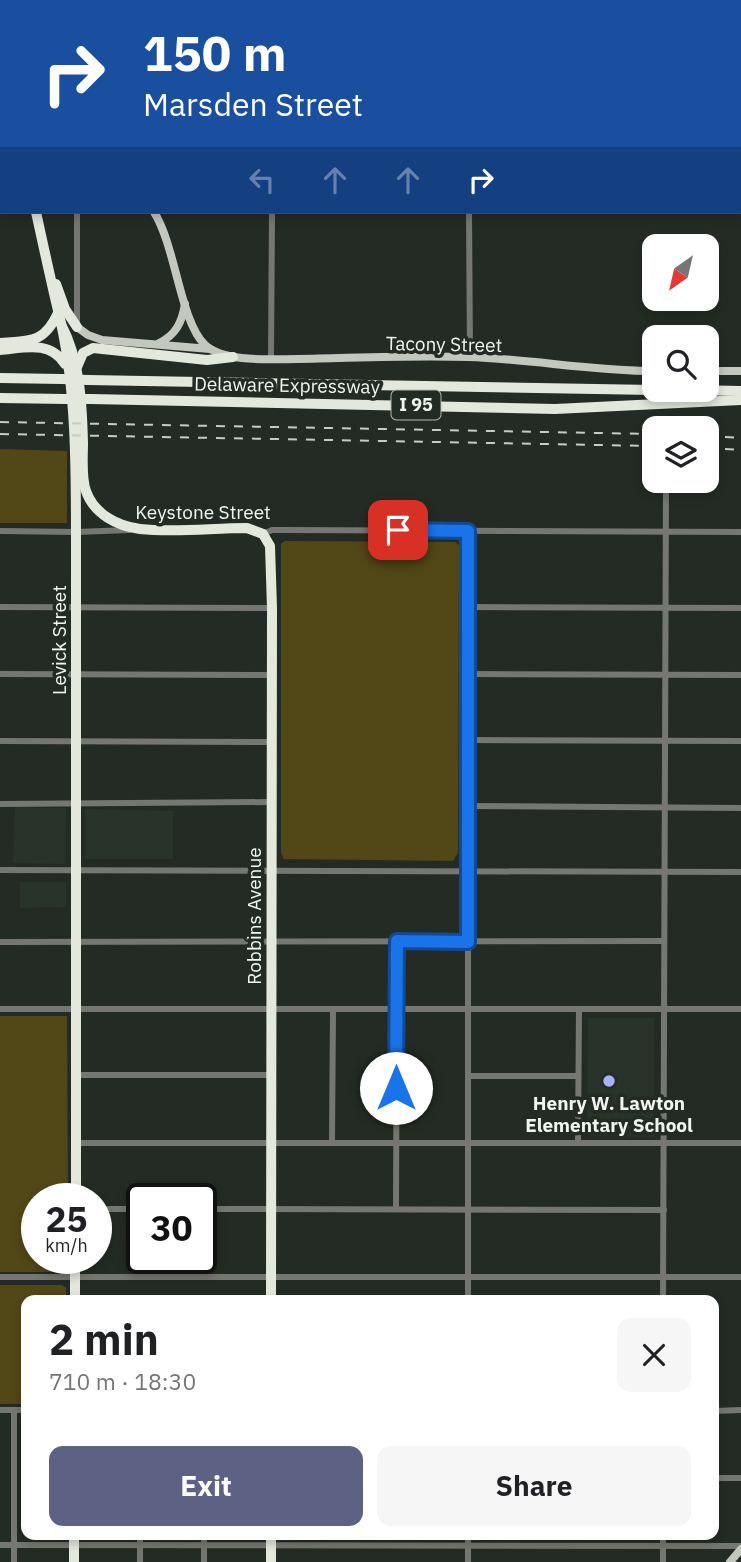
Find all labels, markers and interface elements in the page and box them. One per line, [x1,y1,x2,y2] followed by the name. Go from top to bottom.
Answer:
[143,21,287,84] text: 150 m
[28,28,119,119] icon: right
[143,83,363,125] text: Marsden Street
[243,161,281,199] icon: left
[316,161,354,199] icon: ahead
[389,161,427,199] icon: ahead
[462,161,500,199] icon: right
[642,234,719,312] north arrow
[642,234,719,493] map controls
[642,325,719,402] button: search
[386,331,502,357] street label: Tacony Street
[194,371,381,399] street label: Delaware Expressway
[392,390,440,419] road number: I 95
[642,416,719,493] button: layers
[135,500,271,524] street label: Keystone Street
[368,500,428,560] pin
[379,511,417,549] icon: arrive
[47,585,71,695] street label: Levick Street
[242,847,266,985] street label: Robbins Avenue
[359,1051,433,1125] position arrow
[601,1073,617,1089] marker: Henry W. Lawton Elementary School
[525,1091,693,1137] place label: Henry W. Lawton Elementary School
[126,1183,217,1274] speed limit sign: 30
[45,1196,88,1242] text: 25
[45,1234,88,1257] text: km/h
[49,1312,159,1367] text: 2 min
[617,1318,691,1392] button: close
[49,1366,196,1396] text: 710 m · 18:30
[49,1446,363,1526] button: Exit
[377,1446,691,1526] button: Share

